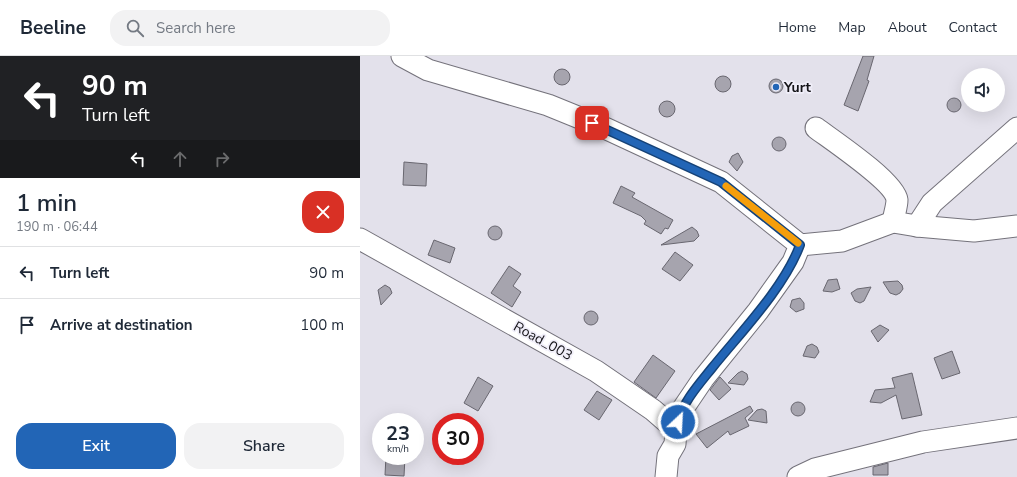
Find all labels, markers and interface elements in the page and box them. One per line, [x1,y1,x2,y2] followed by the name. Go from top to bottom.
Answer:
[110,10,390,46] search box
[20,15,86,41] text: Beeline
[124,17,146,39] icon: search
[156,18,236,38] text: Search here
[778,18,816,37] text: Home
[838,18,866,37] text: Map
[888,18,927,37] text: About
[949,18,997,37] text: Contact
[82,67,148,105] text: 90 m
[961,68,1005,112] map controls
[961,68,1005,112] button: sound
[16,72,68,124] icon: left
[783,78,812,97] place label: Yurt
[771,82,781,92] marker: Yurt
[82,103,150,127] text: Turn left
[575,106,609,140] pin
[581,112,603,134] icon: arrive
[127,148,149,170] icon: left
[169,148,191,170] icon: ahead
[211,148,233,170] icon: right
[16,187,77,219] text: 1 min
[302,191,344,233] button: close
[16,218,98,236] text: 190 m · 06:44
[16,262,38,284] icon: left
[50,263,109,283] text: Turn left
[309,263,344,283] text: 90 m
[16,314,38,336] icon: arrive
[50,315,193,335] text: Arrive at destination
[300,315,344,335] text: 100 m
[510,317,576,365] street label: Road_003
[657,401,699,443] position arrow
[432,413,484,465] speed limit sign: 30
[386,420,410,447] text: 23
[16,423,176,469] button: Exit
[184,423,344,469] button: Share
[387,442,409,456] text: km/h

